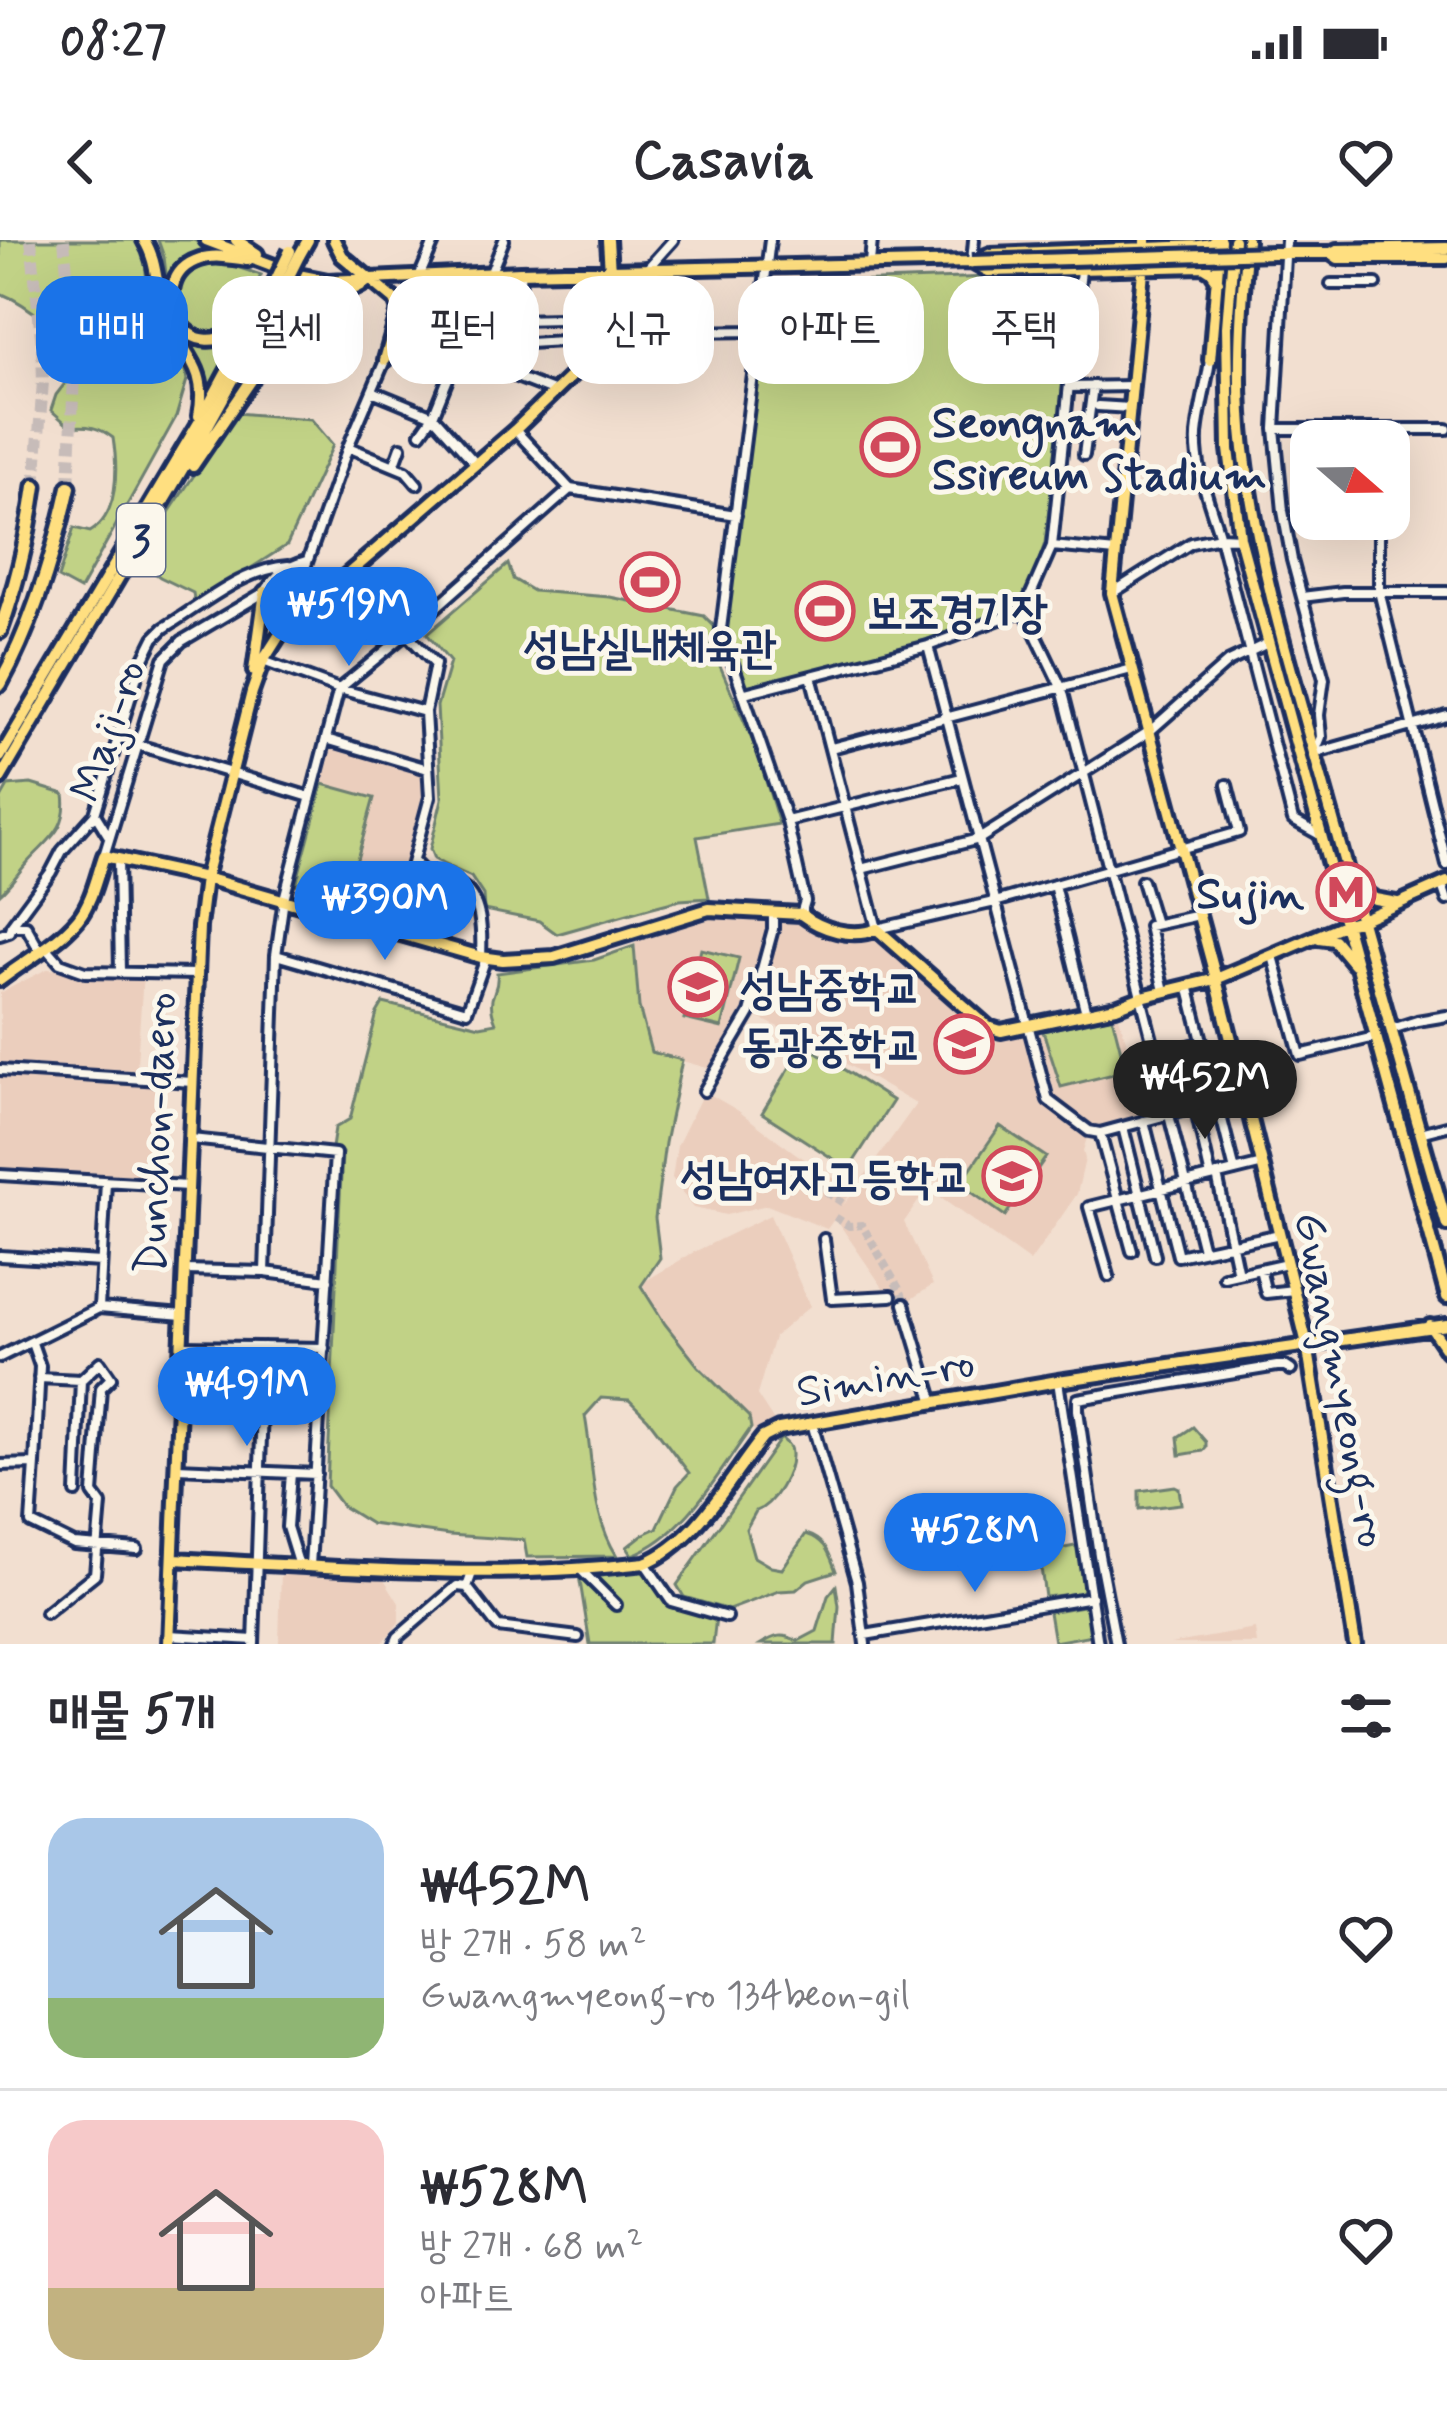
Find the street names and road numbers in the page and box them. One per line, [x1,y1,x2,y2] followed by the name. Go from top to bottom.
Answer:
[117,504,165,576] road number: 3
[58,652,161,810] street label: Maji-ro
[123,991,192,1275] street label: Dunchon-daero
[1273,1207,1401,1554] street label: Gwangmyeong-ro
[792,1334,979,1423] street label: Simin-ro

